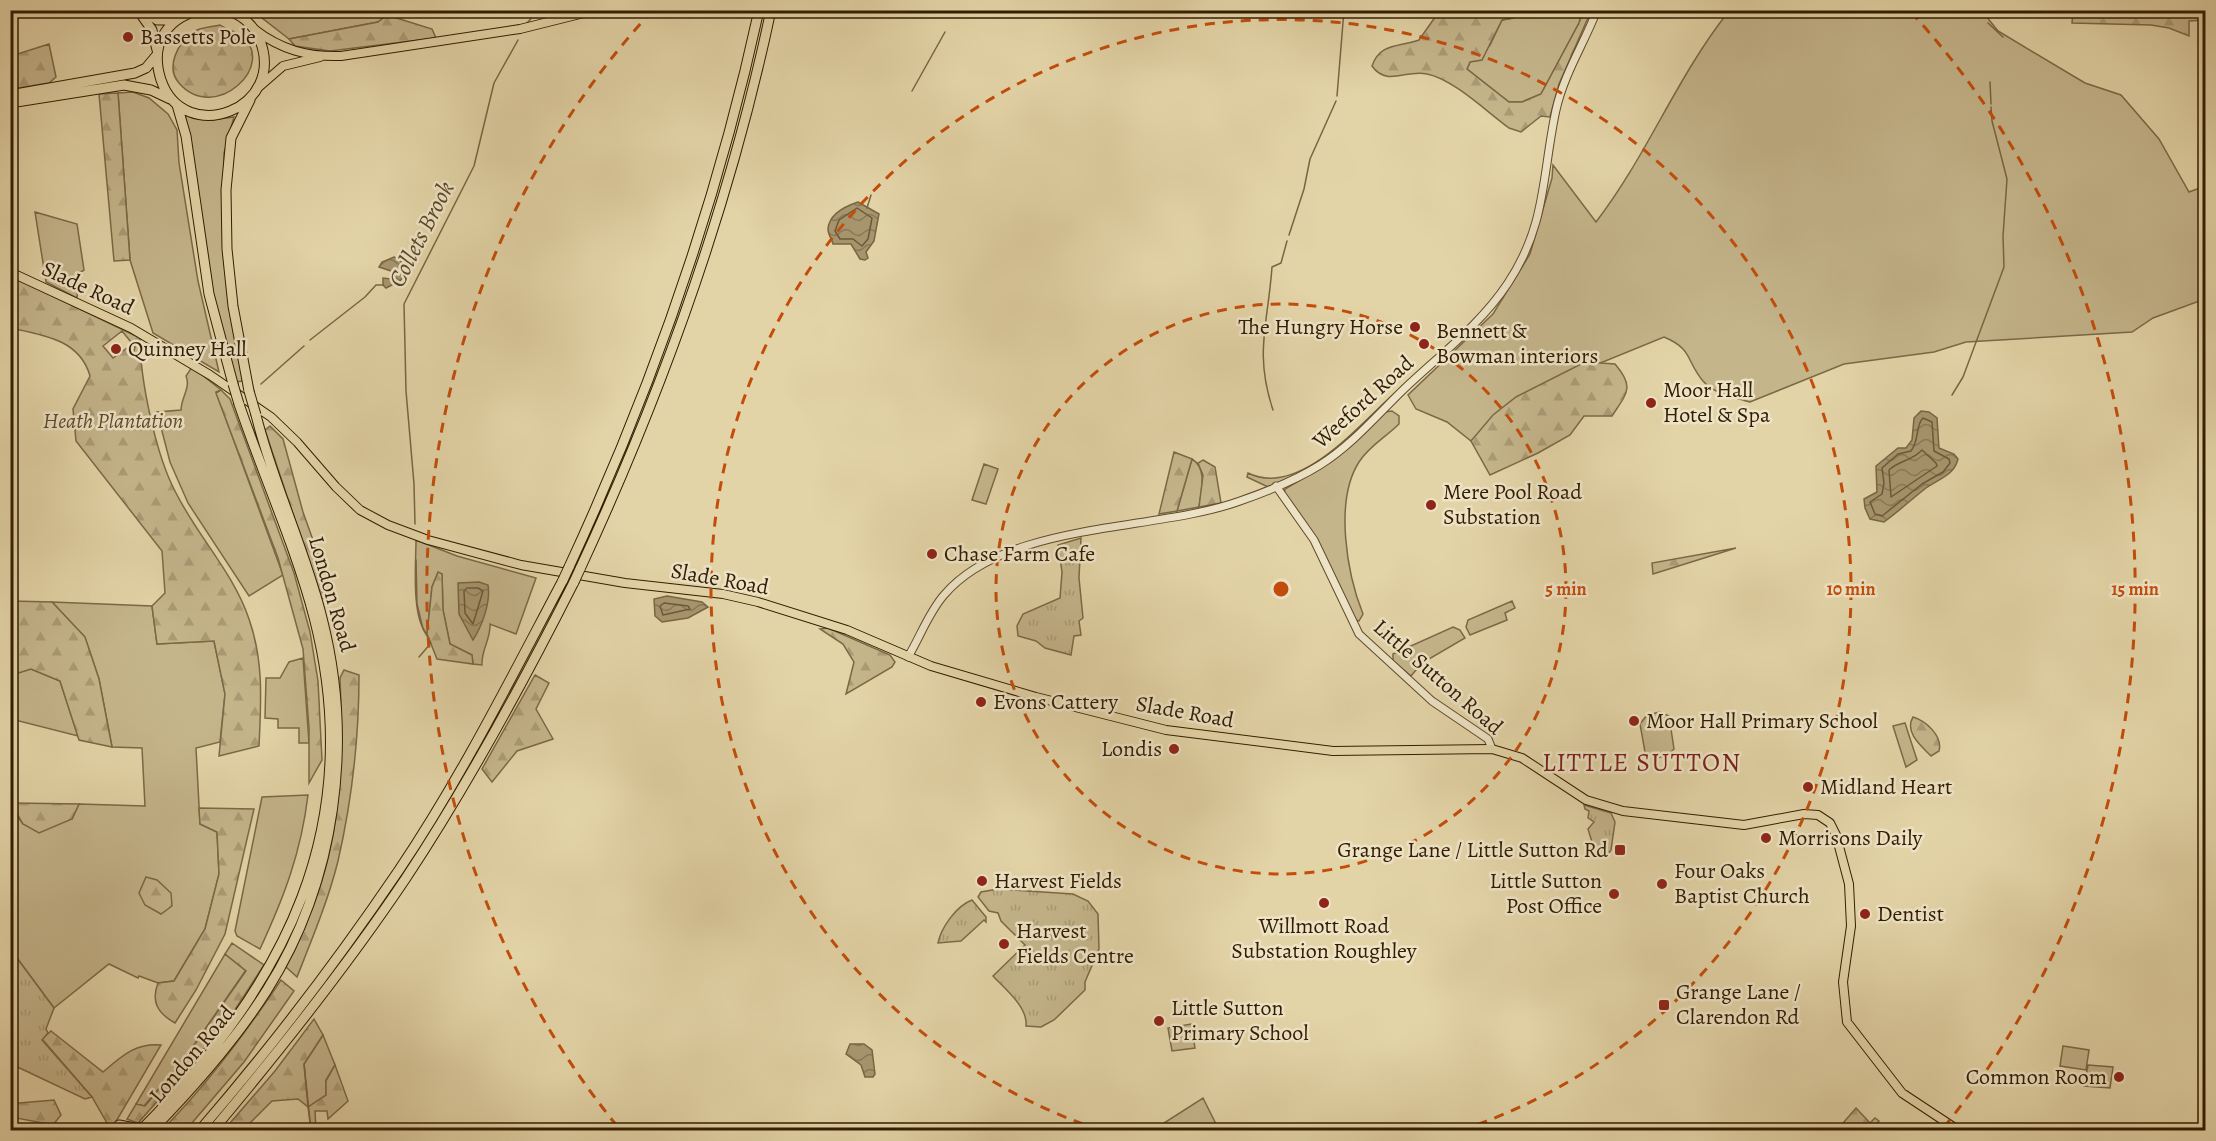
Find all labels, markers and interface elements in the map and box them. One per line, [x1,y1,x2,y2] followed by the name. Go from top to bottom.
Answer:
[140,22,256,52] place label: Bassetts Pole
[121,30,135,44] marker: Bassetts Pole
[381,175,462,293] water label: Collets Brook
[37,254,139,323] street label: Slade Road
[1238,312,1403,342] place label: The Hungry Horse
[1436,316,1598,371] place label: Bennett & Bowman interiors
[1408,320,1422,334] marker: The Hungry Horse
[128,334,247,364] place label: Quinney Hall
[1417,337,1431,351] marker: Bennett & Bowman interiors
[109,342,123,356] marker: Quinney Hall
[1305,348,1420,456] street label: Weeford Road
[1663,375,1771,430] place label: Moor Hall Hotel & Spa
[1644,396,1658,410] marker: Moor Hall Hotel & Spa
[43,406,183,436] park label: Heath Plantation
[1443,477,1582,532] place label: Mere Pool Road Substation
[1424,498,1438,512] marker: Mere Pool Road Substation
[301,533,363,656] street label: London Road
[944,539,1095,569] place label: Chase Farm Cafe
[925,547,939,561] marker: Chase Farm Cafe
[669,556,771,602] street label: Slade Road
[1545,577,1587,601] text: 5 min
[1826,577,1876,601] text: 10 min
[2111,577,2159,601] text: 15 min
[1271,579,1291,599] centre of rings
[1367,612,1509,742] street label: Little Sutton Road
[993,687,1118,717] place label: Evons Cattery
[1134,689,1236,735] street label: Slade Road
[974,695,988,709] marker: Evons Cattery
[1646,706,1878,736] place label: Moor Hall Primary School
[1627,714,1641,728] marker: Moor Hall Primary School
[1101,734,1162,764] place label: Londis
[1167,742,1181,756] marker: Londis
[1542,745,1742,780] district label: LITTLE SUTTON
[1820,772,1952,802] place label: Midland Heart
[1801,780,1815,794] marker: Midland Heart
[1778,823,1923,853] place label: Morrisons Daily
[1759,831,1773,845] marker: Morrisons Daily
[1337,835,1608,865] place label: Grange Lane / Little Sutton Rd
[1613,843,1627,857] marker: Grange Lane / Little Sutton Rd
[1674,856,1810,911] place label: Four Oaks Baptist Church
[994,866,1122,896] place label: Harvest Fields
[1489,866,1602,921] place label: Little Sutton Post Office
[975,874,989,888] marker: Harvest Fields
[1655,877,1669,891] marker: Four Oaks Baptist Church
[1607,887,1621,901] marker: Little Sutton Post Office
[1317,896,1331,910] marker: Willmott Road Substation Roughley
[1877,899,1944,929] place label: Dentist
[1858,907,1872,921] marker: Dentist
[1231,911,1417,966] place label: Willmott Road Substation Roughley
[1016,916,1134,971] place label: Harvest Fields Centre
[997,937,1011,951] marker: Harvest Fields Centre
[1676,977,1801,1032] place label: Grange Lane / Clarendon Rd
[1171,993,1309,1048] place label: Little Sutton Primary School
[1657,998,1671,1012] marker: Grange Lane / Clarendon Rd
[142,999,242,1109] street label: London Road
[1152,1014,1166,1028] marker: Little Sutton Primary School
[1966,1062,2107,1092] place label: Common Room
[2112,1070,2126,1084] marker: Common Room

